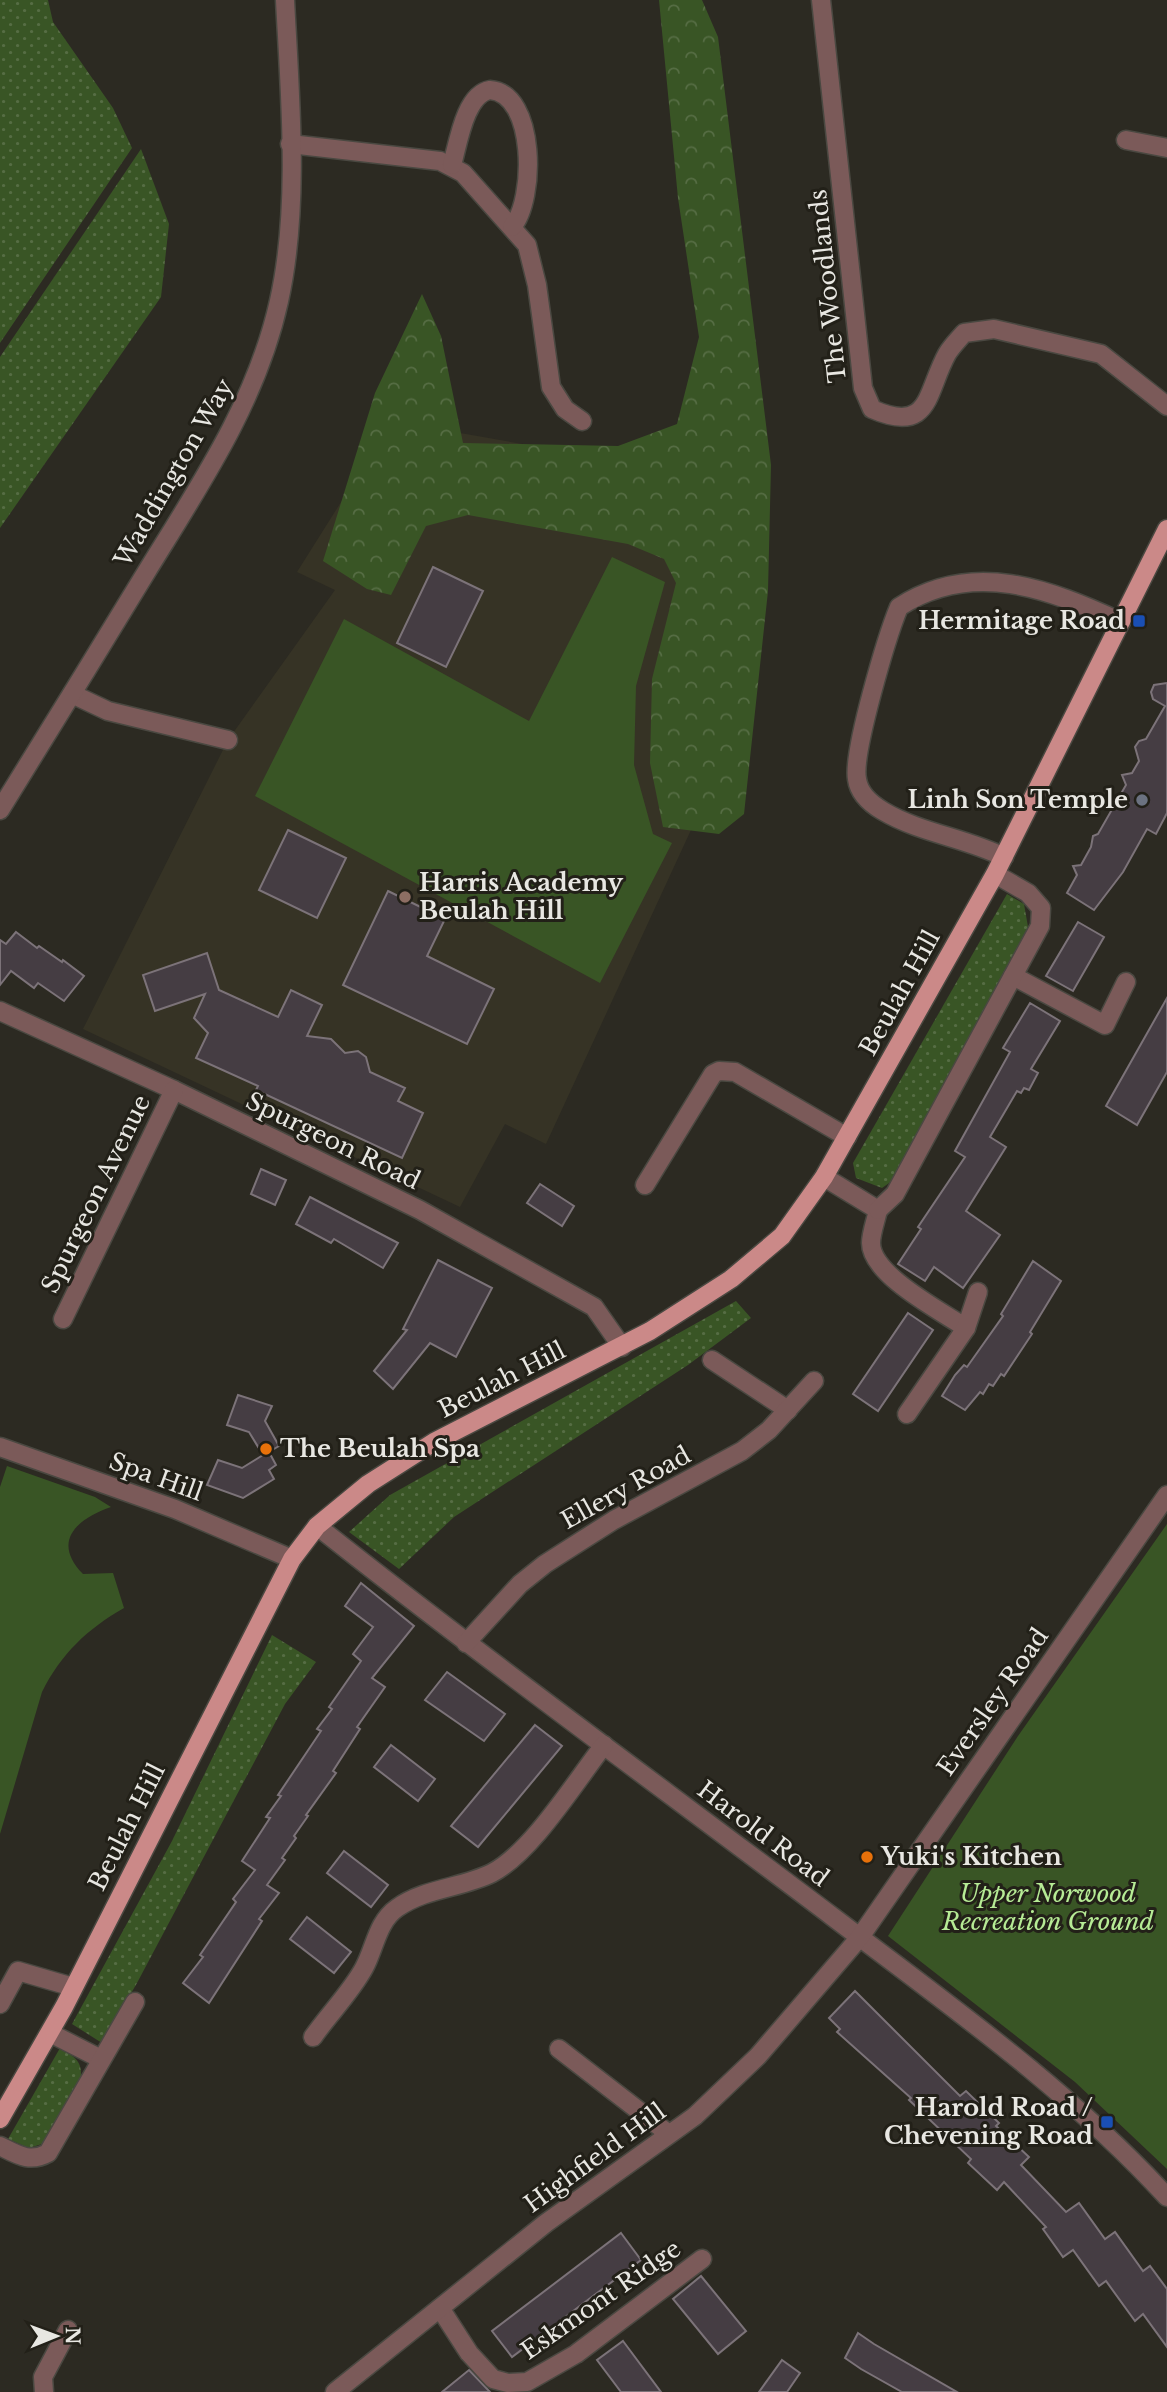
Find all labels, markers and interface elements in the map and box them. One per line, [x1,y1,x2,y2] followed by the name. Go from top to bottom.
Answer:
[803,188,852,384] street label: The Woodlands
[107,373,240,573] street label: Waddington Way
[918,606,1125,635] place label: Hermitage Road
[1131,613,1147,629] marker: Hermitage Road
[908,785,1128,814] place label: Linh Son Temple
[1134,792,1150,808] marker: Linh Son Temple
[419,868,624,925] place label: Harris Academy Beulah Hill
[397,889,413,905] marker: Harris Academy Beulah Hill
[853,925,946,1060] street label: Beulah Hill
[241,1086,425,1195] street label: Spurgeon Road
[35,1090,156,1298] street label: Spurgeon Avenue
[433,1335,570,1424] street label: Beulah Hill
[280,1434,480,1463] place label: The Beulah Spa
[556,1440,696,1535] street label: Ellery Road
[258,1441,274,1457] marker: The Beulah Spa
[105,1446,207,1507] street label: Spa Hill
[931,1622,1054,1781] street label: Eversley Road
[82,1758,171,1895] street label: Beulah Hill
[692,1775,835,1892] street label: Harold Road
[880,1842,1062,1871] place label: Yuki's Kitchen
[859,1849,875,1865] marker: Yuki's Kitchen
[941,1879,1155,1936] park label: Upper Norwood Recreation Ground
[884,2093,1093,2150] place label: Harold Road / Chevening Road
[518,2097,671,2219] street label: Highfield Hill
[1099,2114,1115,2130] marker: Harold Road / Chevening Road
[515,2234,686,2365] street label: Eskmont Ridge
[21,2301,91,2371] north arrow
[61,2327,84,2345] text: N

